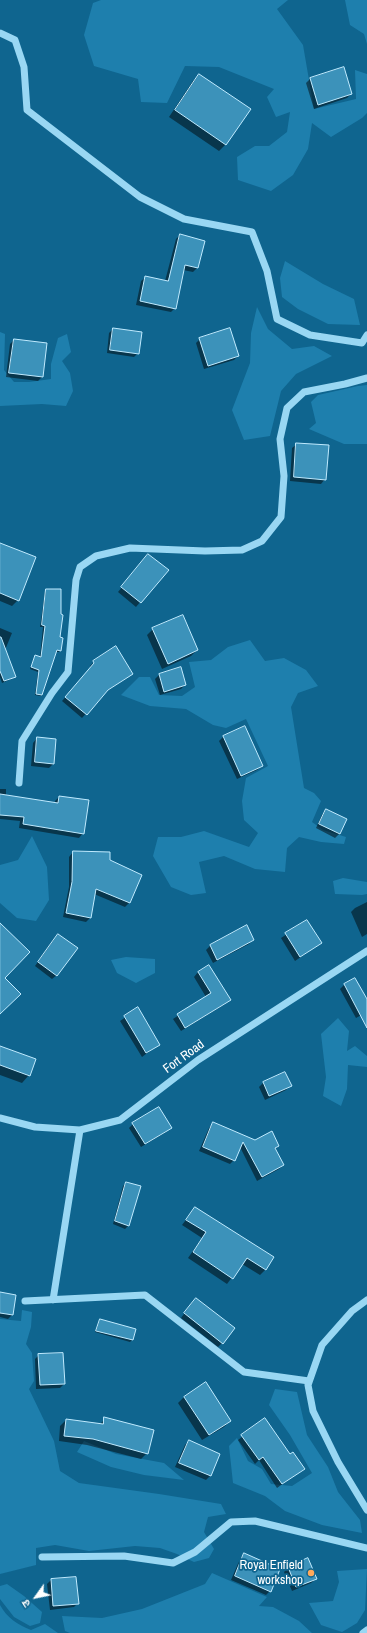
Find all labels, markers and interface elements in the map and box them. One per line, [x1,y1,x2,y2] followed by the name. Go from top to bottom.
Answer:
[160,1037,208,1077] street label: Fort Road
[240,1558,303,1589] place label: Royal Enfield workshop
[306,1568,316,1578] marker: Royal Enfield workshop
[16,1577,56,1617] north arrow
[18,1597,34,1610] text: उ

